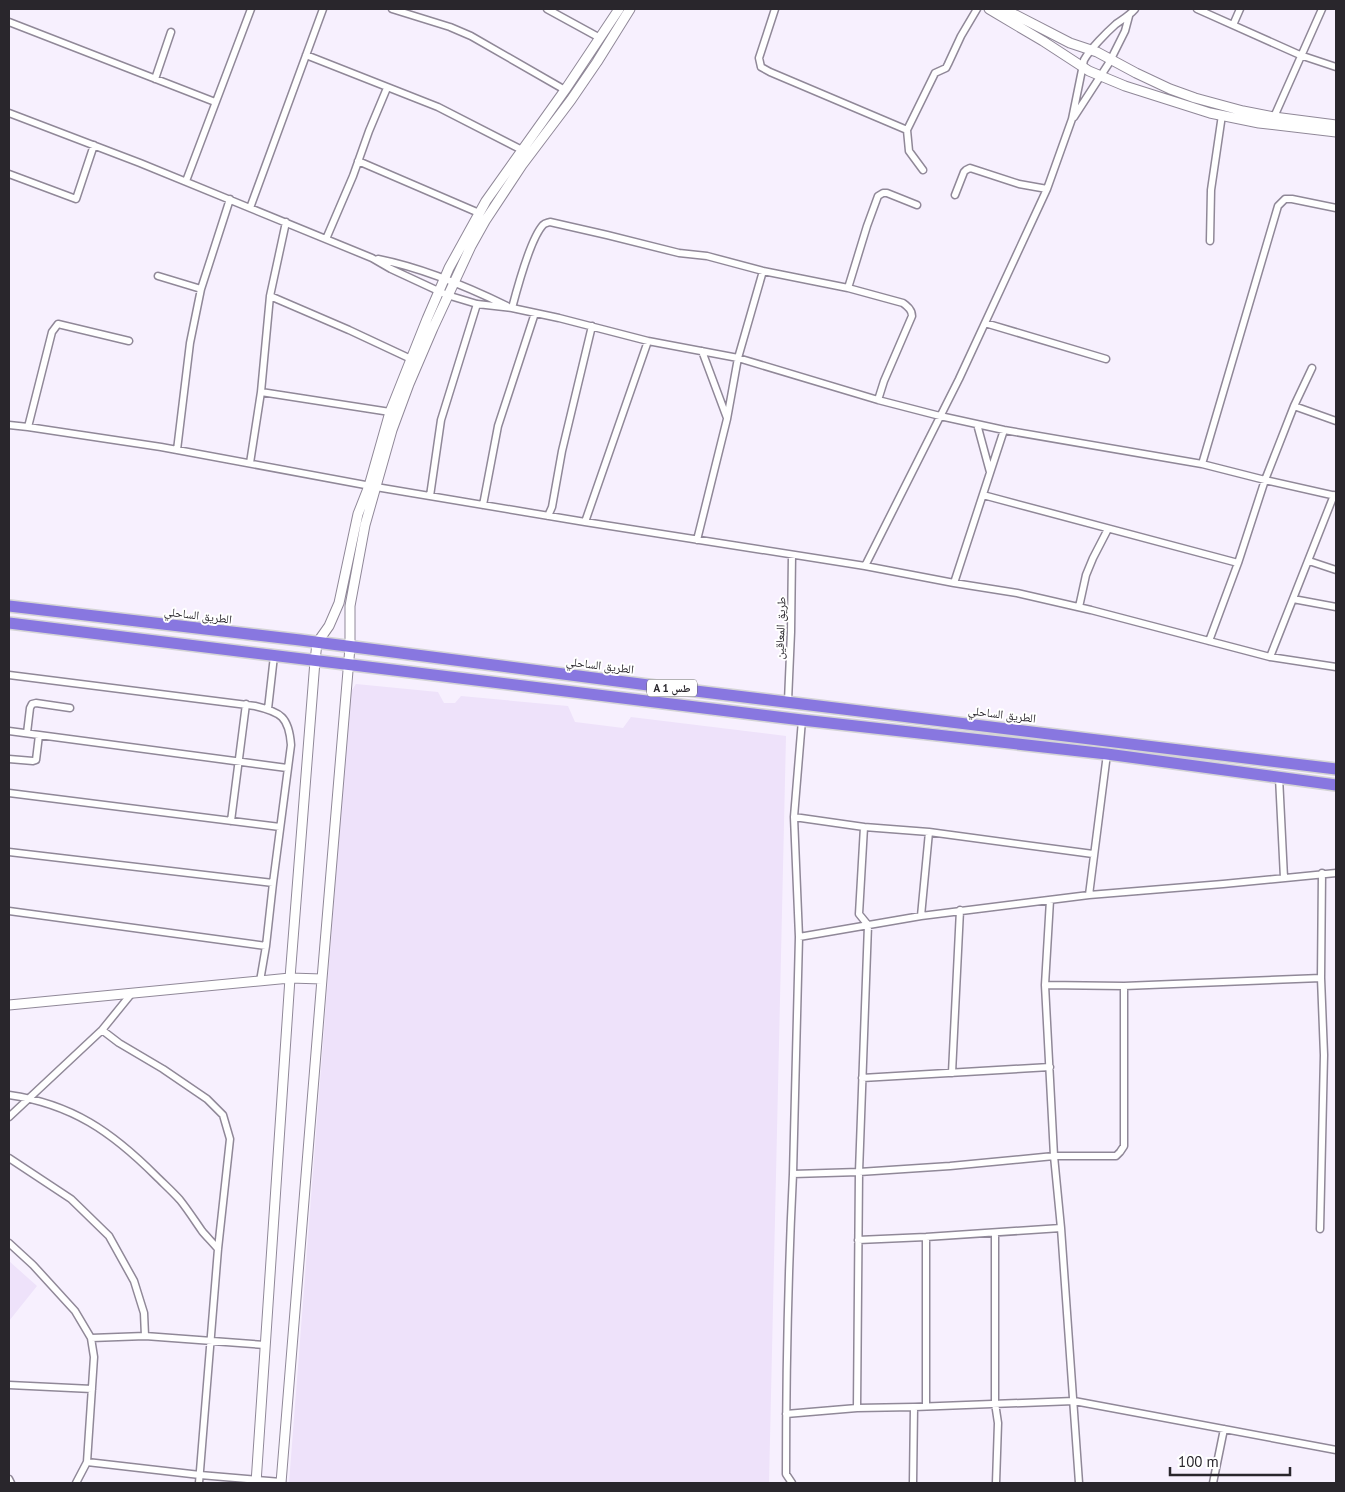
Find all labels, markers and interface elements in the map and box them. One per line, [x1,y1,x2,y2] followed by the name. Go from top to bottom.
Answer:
[771,596,789,660] street label: طريق المعاقين
[163,603,233,630] street label: الطريق الساحلي
[565,653,635,680] street label: الطريق الساحلي
[647,680,697,696] road number: A 1 طس
[967,702,1037,729] street label: الطريق الساحلي
[1170,1444,1290,1476] scale bar
[1178,1452,1219,1471] text: 100 m

